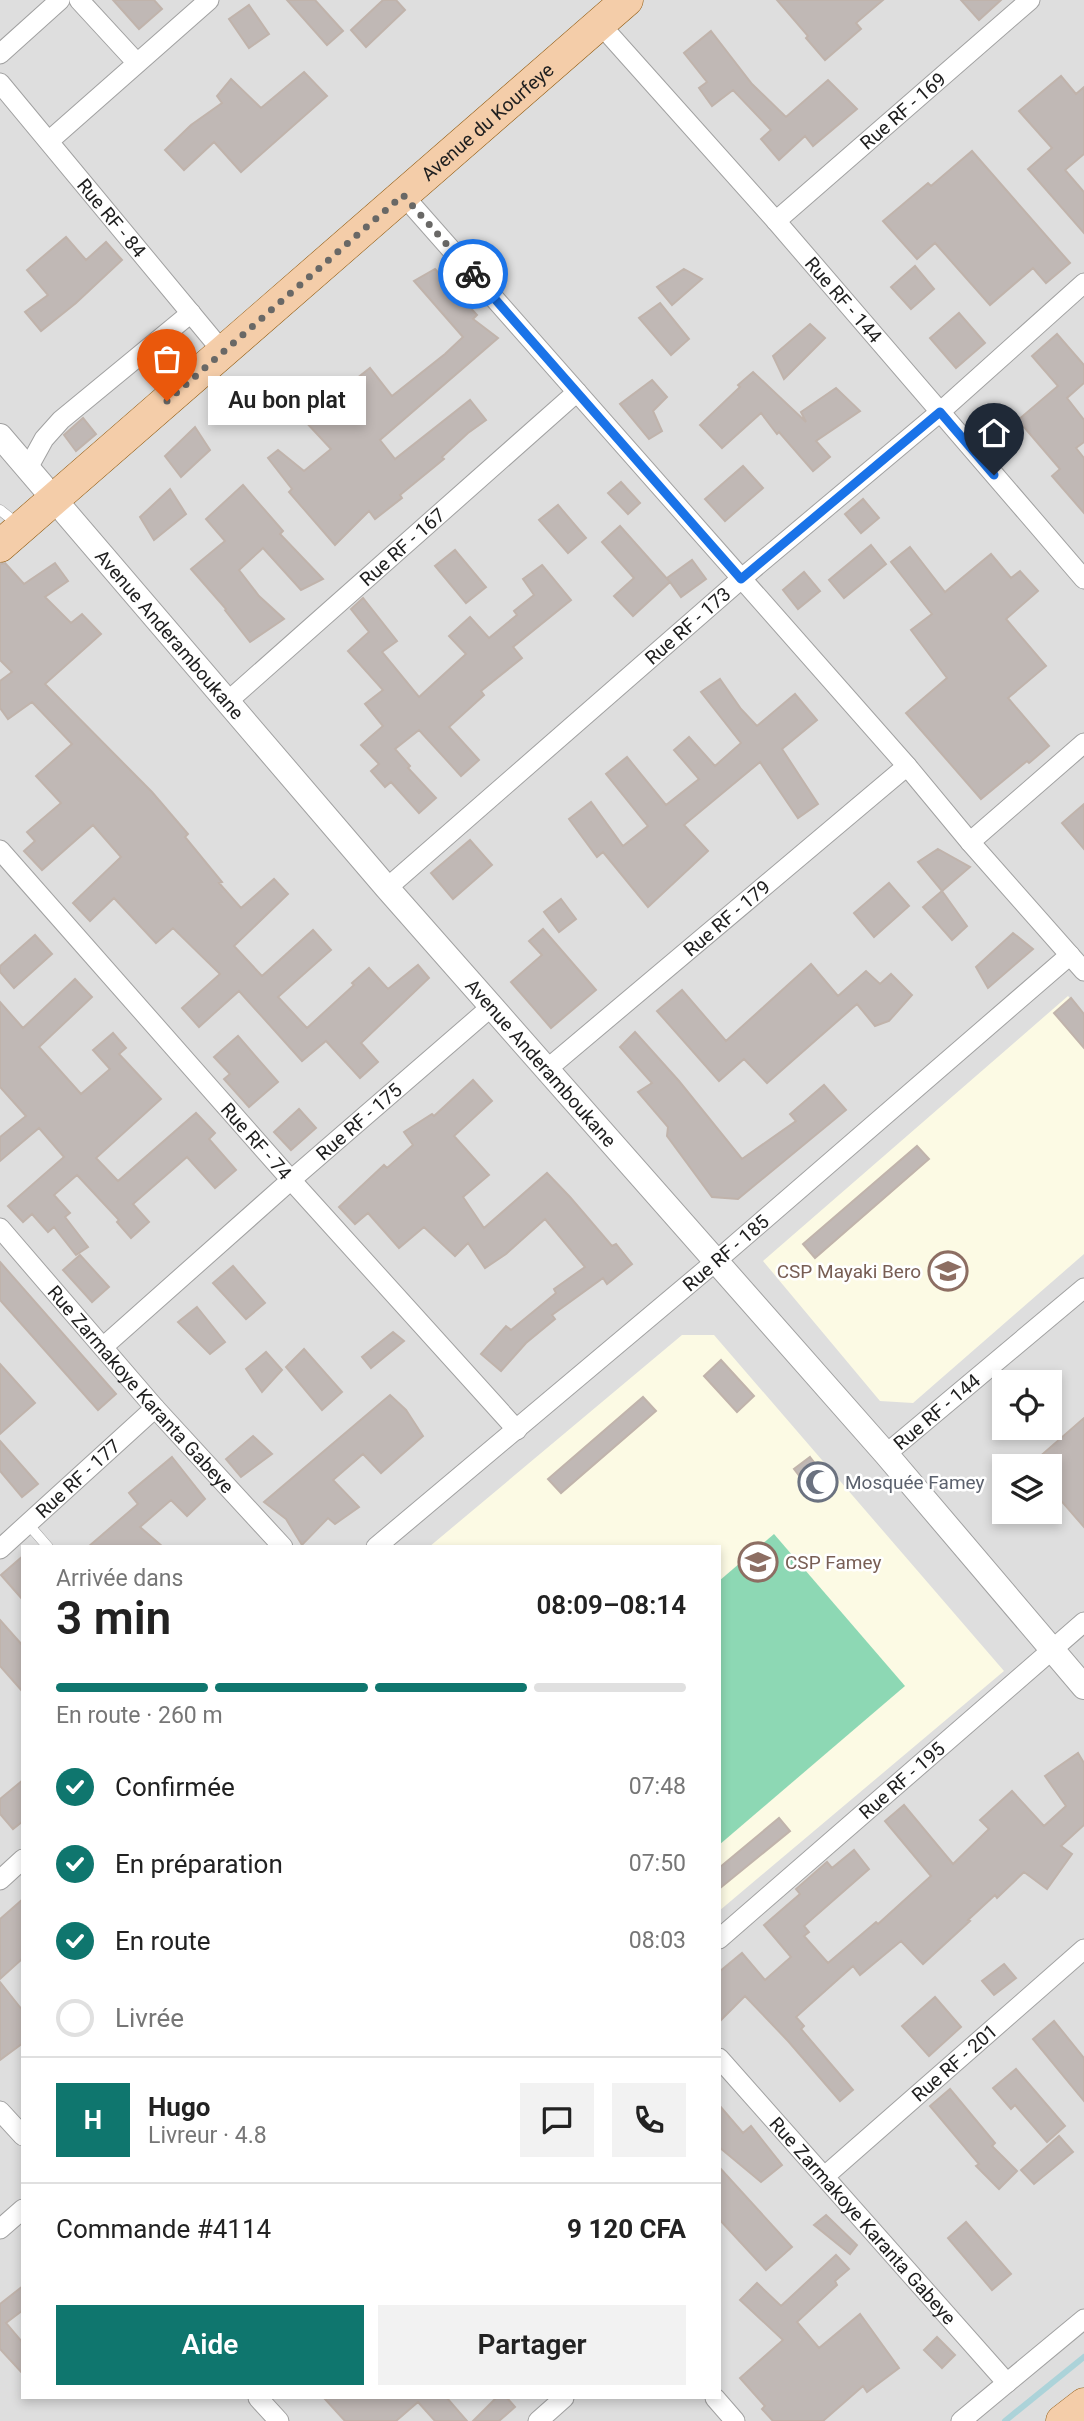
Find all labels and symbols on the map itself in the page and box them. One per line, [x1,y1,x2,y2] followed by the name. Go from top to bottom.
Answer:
[416,58,558,186] street label: Avenue du Kourfeye
[855,67,950,154] street label: Rue RF - 169
[72,174,151,262] street label: Rue RF - 84
[438,239,508,309] courier
[800,252,887,348] street label: Rue RF - 144
[137,329,197,401] pin
[209,376,366,426] callout: Au bon plat
[964,403,1024,475] pin
[355,503,449,591] street label: Rue RF - 167
[91,545,249,724] street label: Avenue Anderamboukane
[640,582,735,669] street label: Rue RF - 173
[679,875,774,961] street label: Rue RF - 179
[461,974,621,1151] street label: Avenue Anderamboukane
[311,1078,406,1165] street label: Rue RF - 175
[216,1098,297,1185] street label: Rue RF - 74
[678,1209,773,1296] street label: Rue RF - 185
[927,1250,969,1292] school or university icon: CSP Mayaki Bero
[777,1260,921,1283] place label: CSP Mayaki Bero
[43,1281,239,1498] street label: Rue Zarmakoye Karanta Gabeye
[889,1369,985,1454] street label: Rue RF - 144
[31,1434,125,1523] street label: Rue RF - 177
[797,1461,839,1503] mosque icon: Mosquée Famey
[845,1471,985,1494] place label: Mosquée Famey
[737,1541,779,1583] school or university icon: CSP Famey
[785,1551,881,1574] place label: CSP Famey
[854,1737,949,1824] street label: Rue RF - 195
[907,2019,1002,2106] street label: Rue RF - 201
[765,2112,961,2329] street label: Rue Zarmakoye Karanta Gabeye

